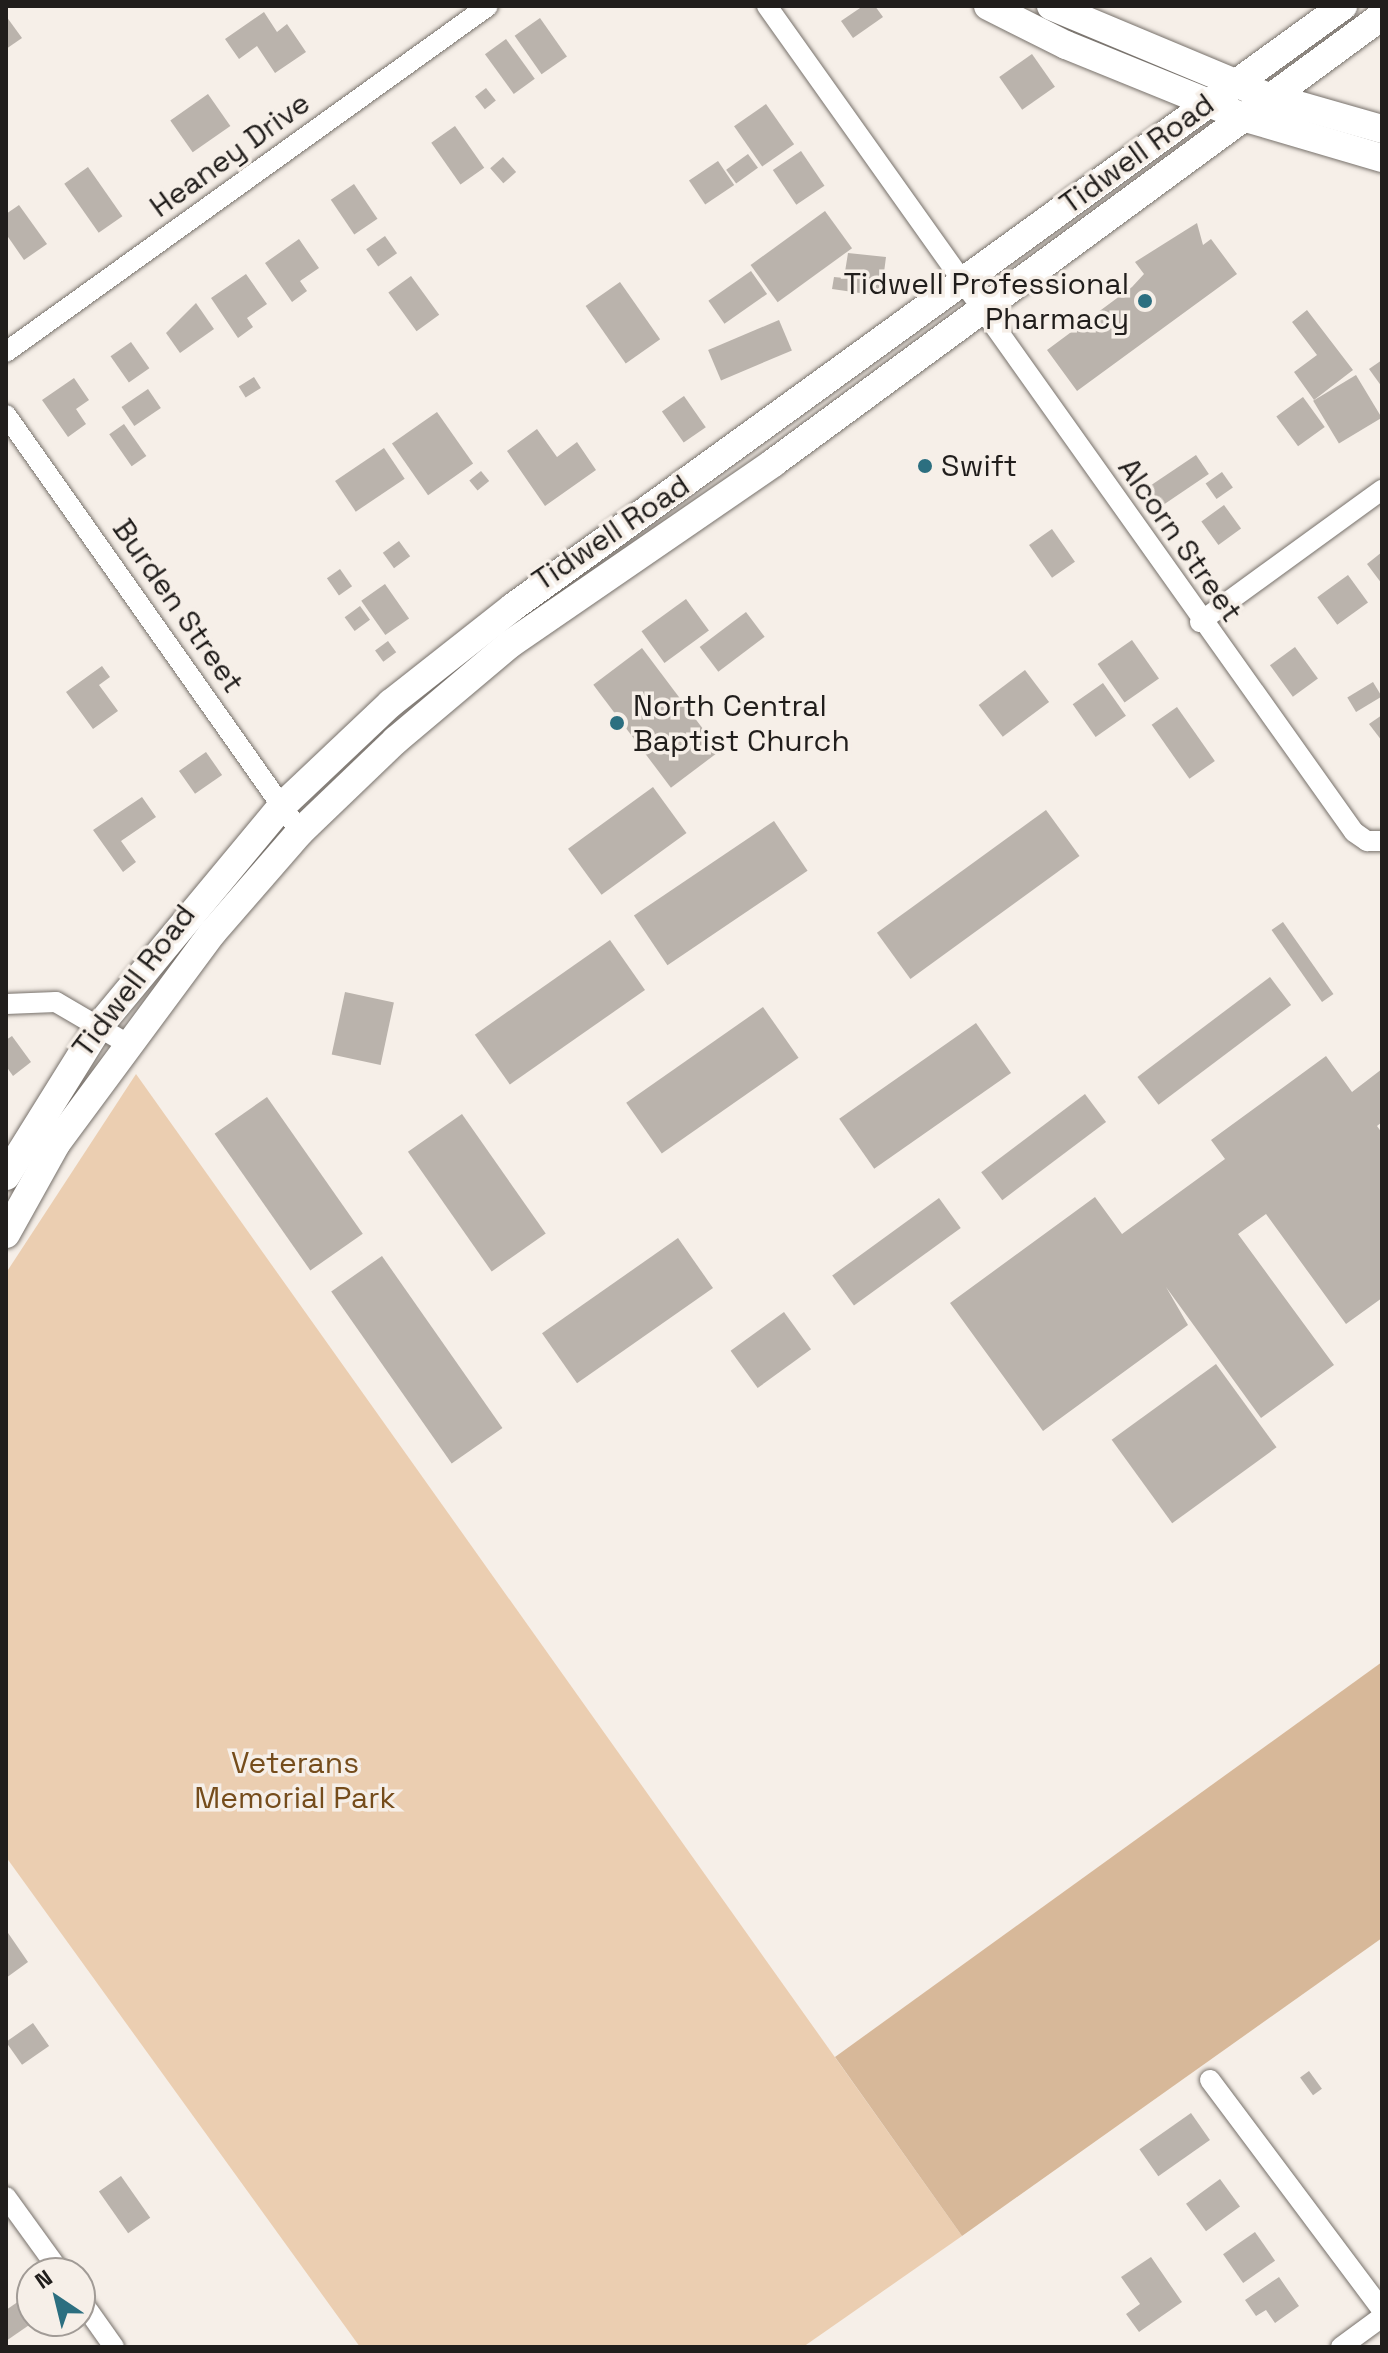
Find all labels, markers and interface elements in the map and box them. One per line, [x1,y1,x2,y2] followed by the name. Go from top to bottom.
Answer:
[143,85,317,225] street label: Heaney Drive
[1053,86,1221,222] street label: Tidwell Road
[844,266,1129,336] place label: Tidwell Professional Pharmacy
[1136,292,1154,310] marker: Tidwell Professional Pharmacy
[941,448,1017,484] place label: Swift
[1110,451,1250,629] street label: Alcorn Street
[916,457,934,475] marker: Swift
[526,467,696,599] street label: Tidwell Road
[105,512,251,700] street label: Burden Street
[633,688,850,758] place label: North Central Baptist Church
[608,714,626,732] marker: North Central Baptist Church
[65,898,203,1064] street label: Tidwell Road
[194,1745,396,1816] park label: Veterans Memorial Park
[16,2257,96,2337] north arrow
[29,2263,57,2295] text: N

